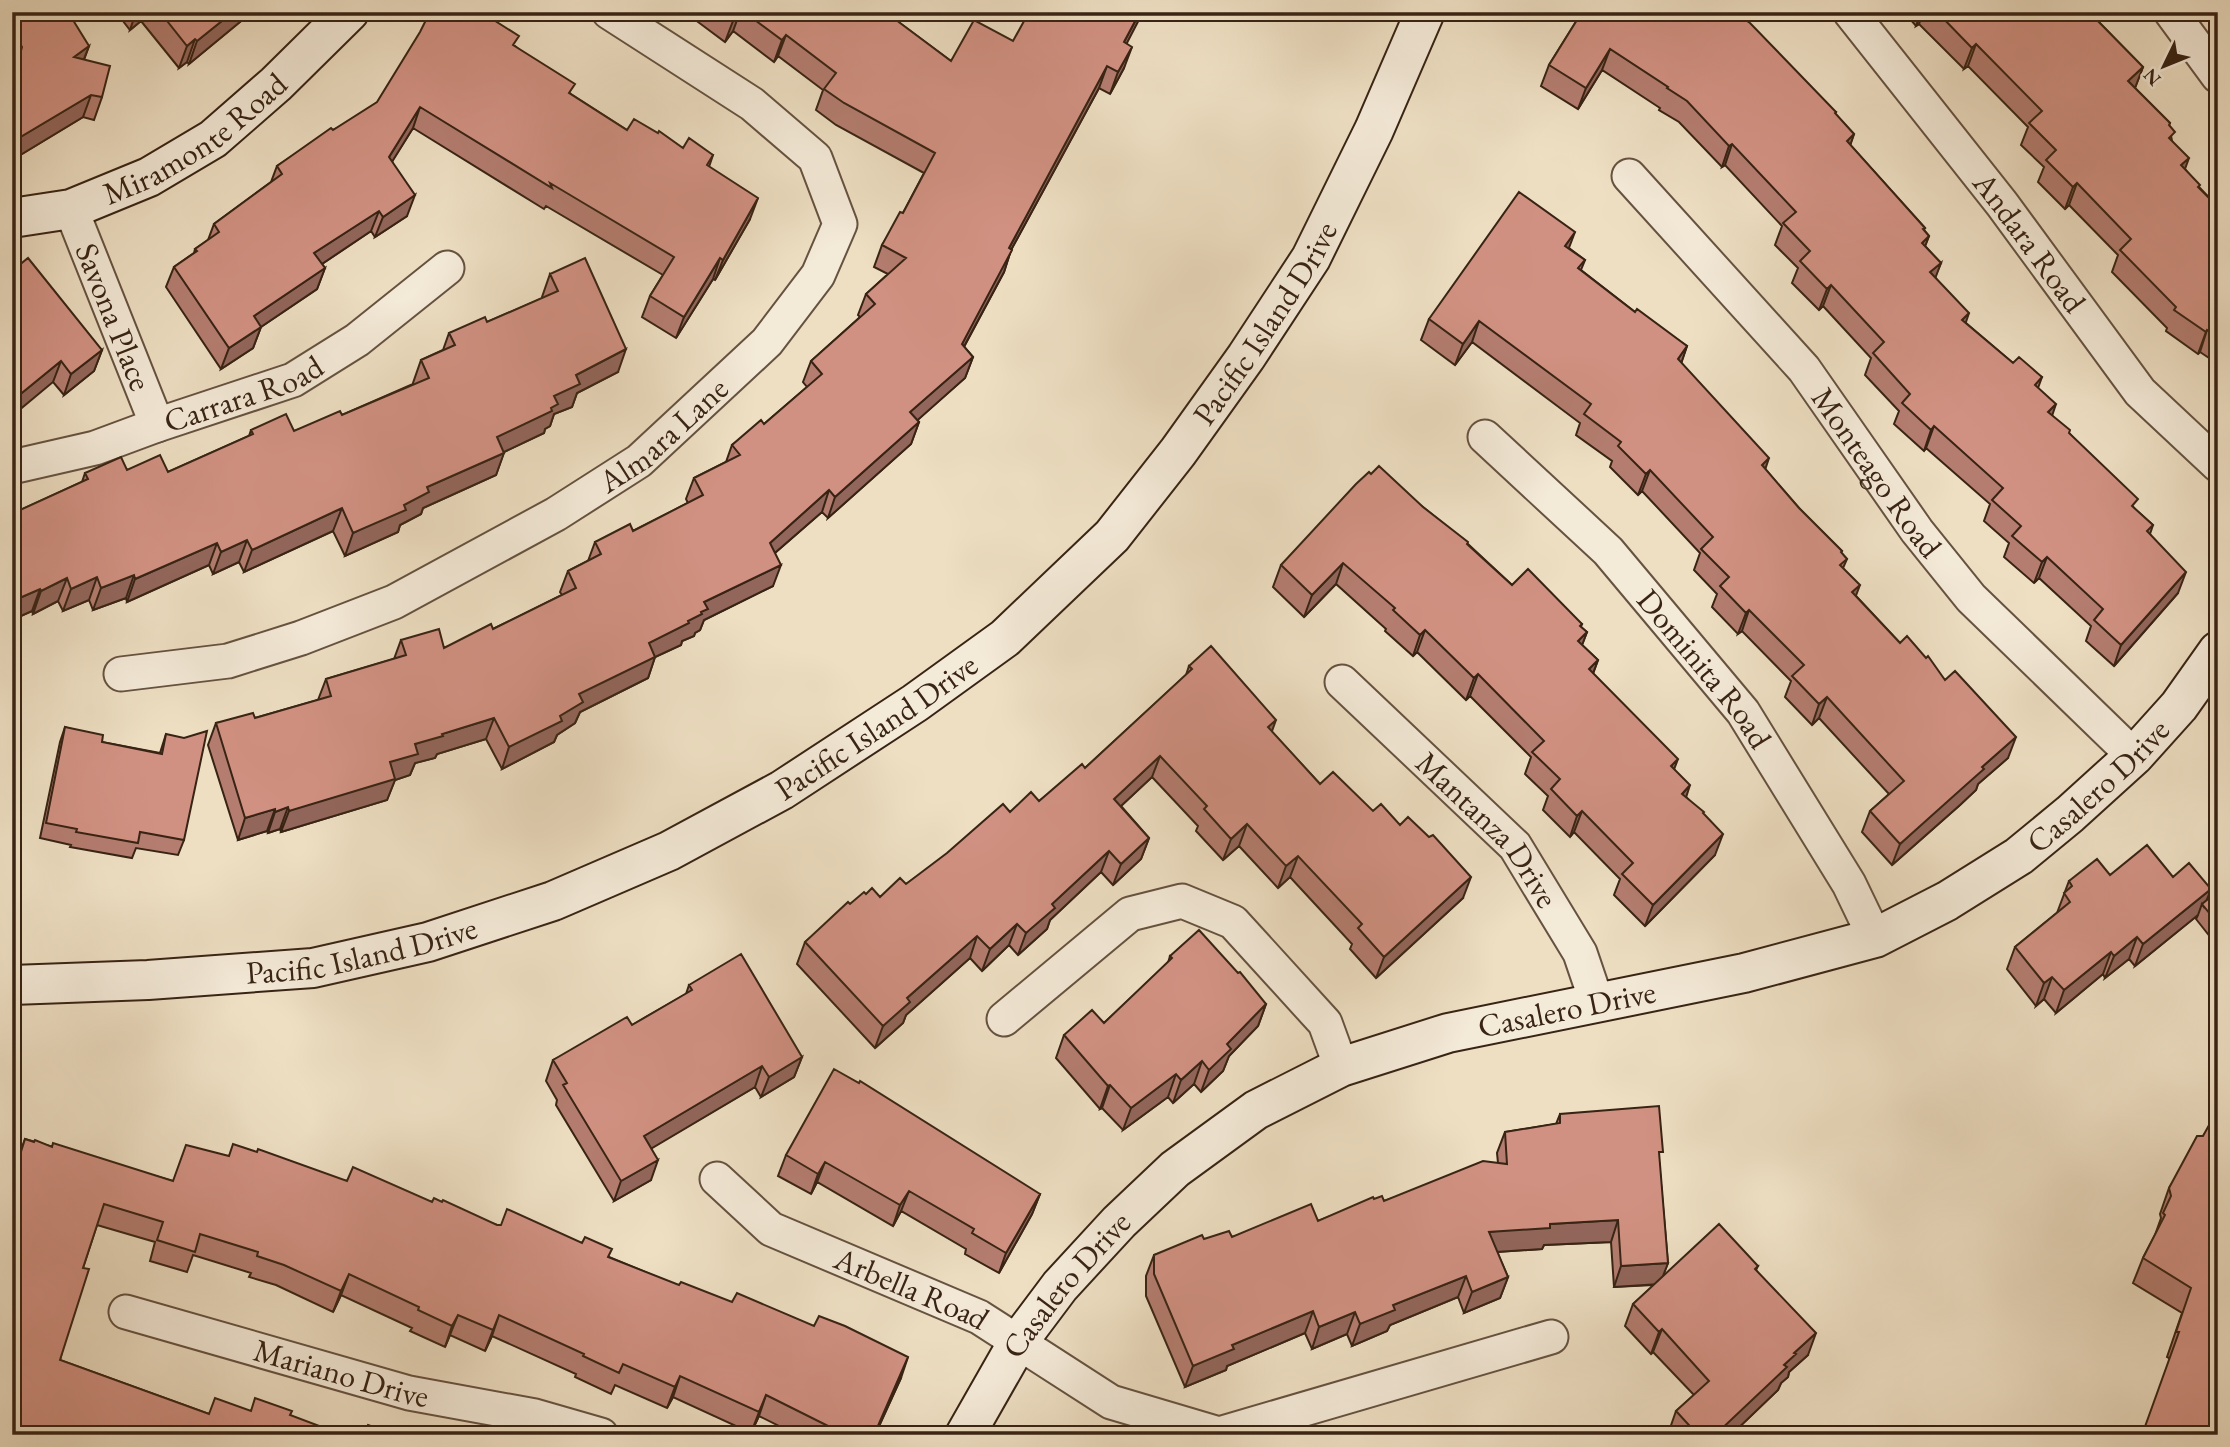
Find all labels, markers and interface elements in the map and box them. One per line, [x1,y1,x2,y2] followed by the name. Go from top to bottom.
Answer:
[2128,32,2198,102] north arrow
[97,62,296,215] street label: Miramonte Road
[2137,63,2166,91] text: N
[1963,162,2096,322] street label: Andara Road
[1183,215,1347,433] street label: Pacific Island Drive
[66,237,162,397] street label: Savona Place
[158,345,332,442] street label: Carrara Road
[590,368,737,503] street label: Almara Lane
[1802,379,1952,567] street label: Monteago Road
[1628,580,1782,757] street label: Dominita Road
[767,644,986,810] street label: Pacific Island Drive
[2018,710,2179,862] street label: Casalero Drive
[1407,742,1568,915] street label: Mantanza Drive
[244,906,482,994] street label: Pacific Island Drive
[1474,970,1659,1047] street label: Casalero Drive
[992,1201,1139,1366] street label: Casalero Drive
[827,1237,998,1340] street label: Arbella Road
[249,1329,432,1417] street label: Mariano Drive

